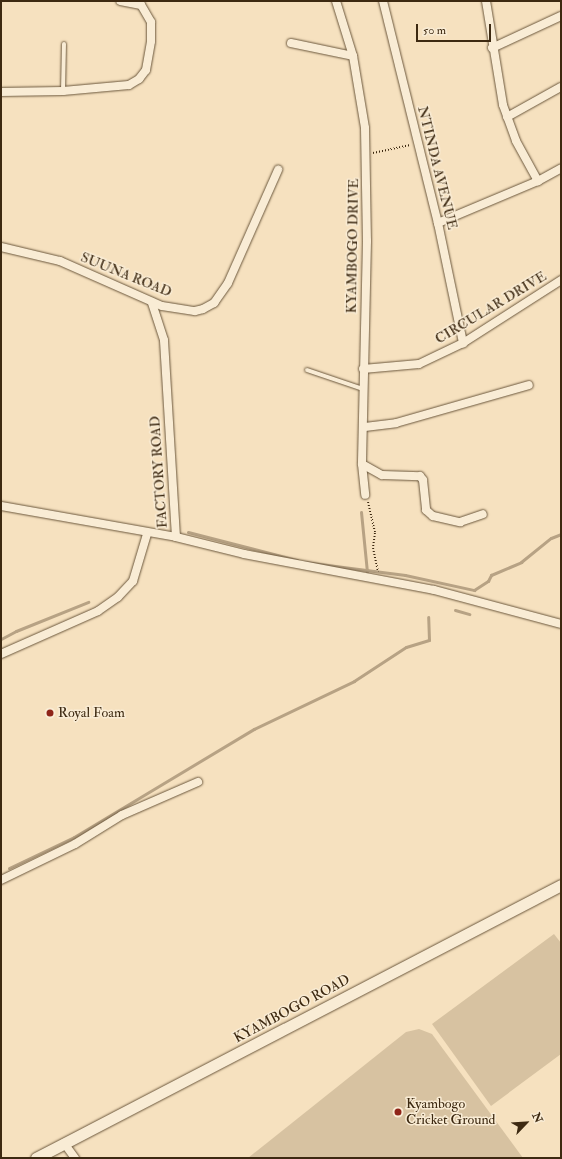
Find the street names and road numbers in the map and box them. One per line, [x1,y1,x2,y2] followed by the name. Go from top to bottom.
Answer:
[414,105,460,231] street label: NTINDA AVENUE
[343,178,363,314] street label: KYAMBOGO DRIVE
[78,249,174,301] street label: SUUNA ROAD
[432,268,550,348] street label: CIRCULAR DRIVE
[147,415,171,529] street label: FACTORY ROAD
[231,971,353,1047] street label: KYAMBOGO ROAD

